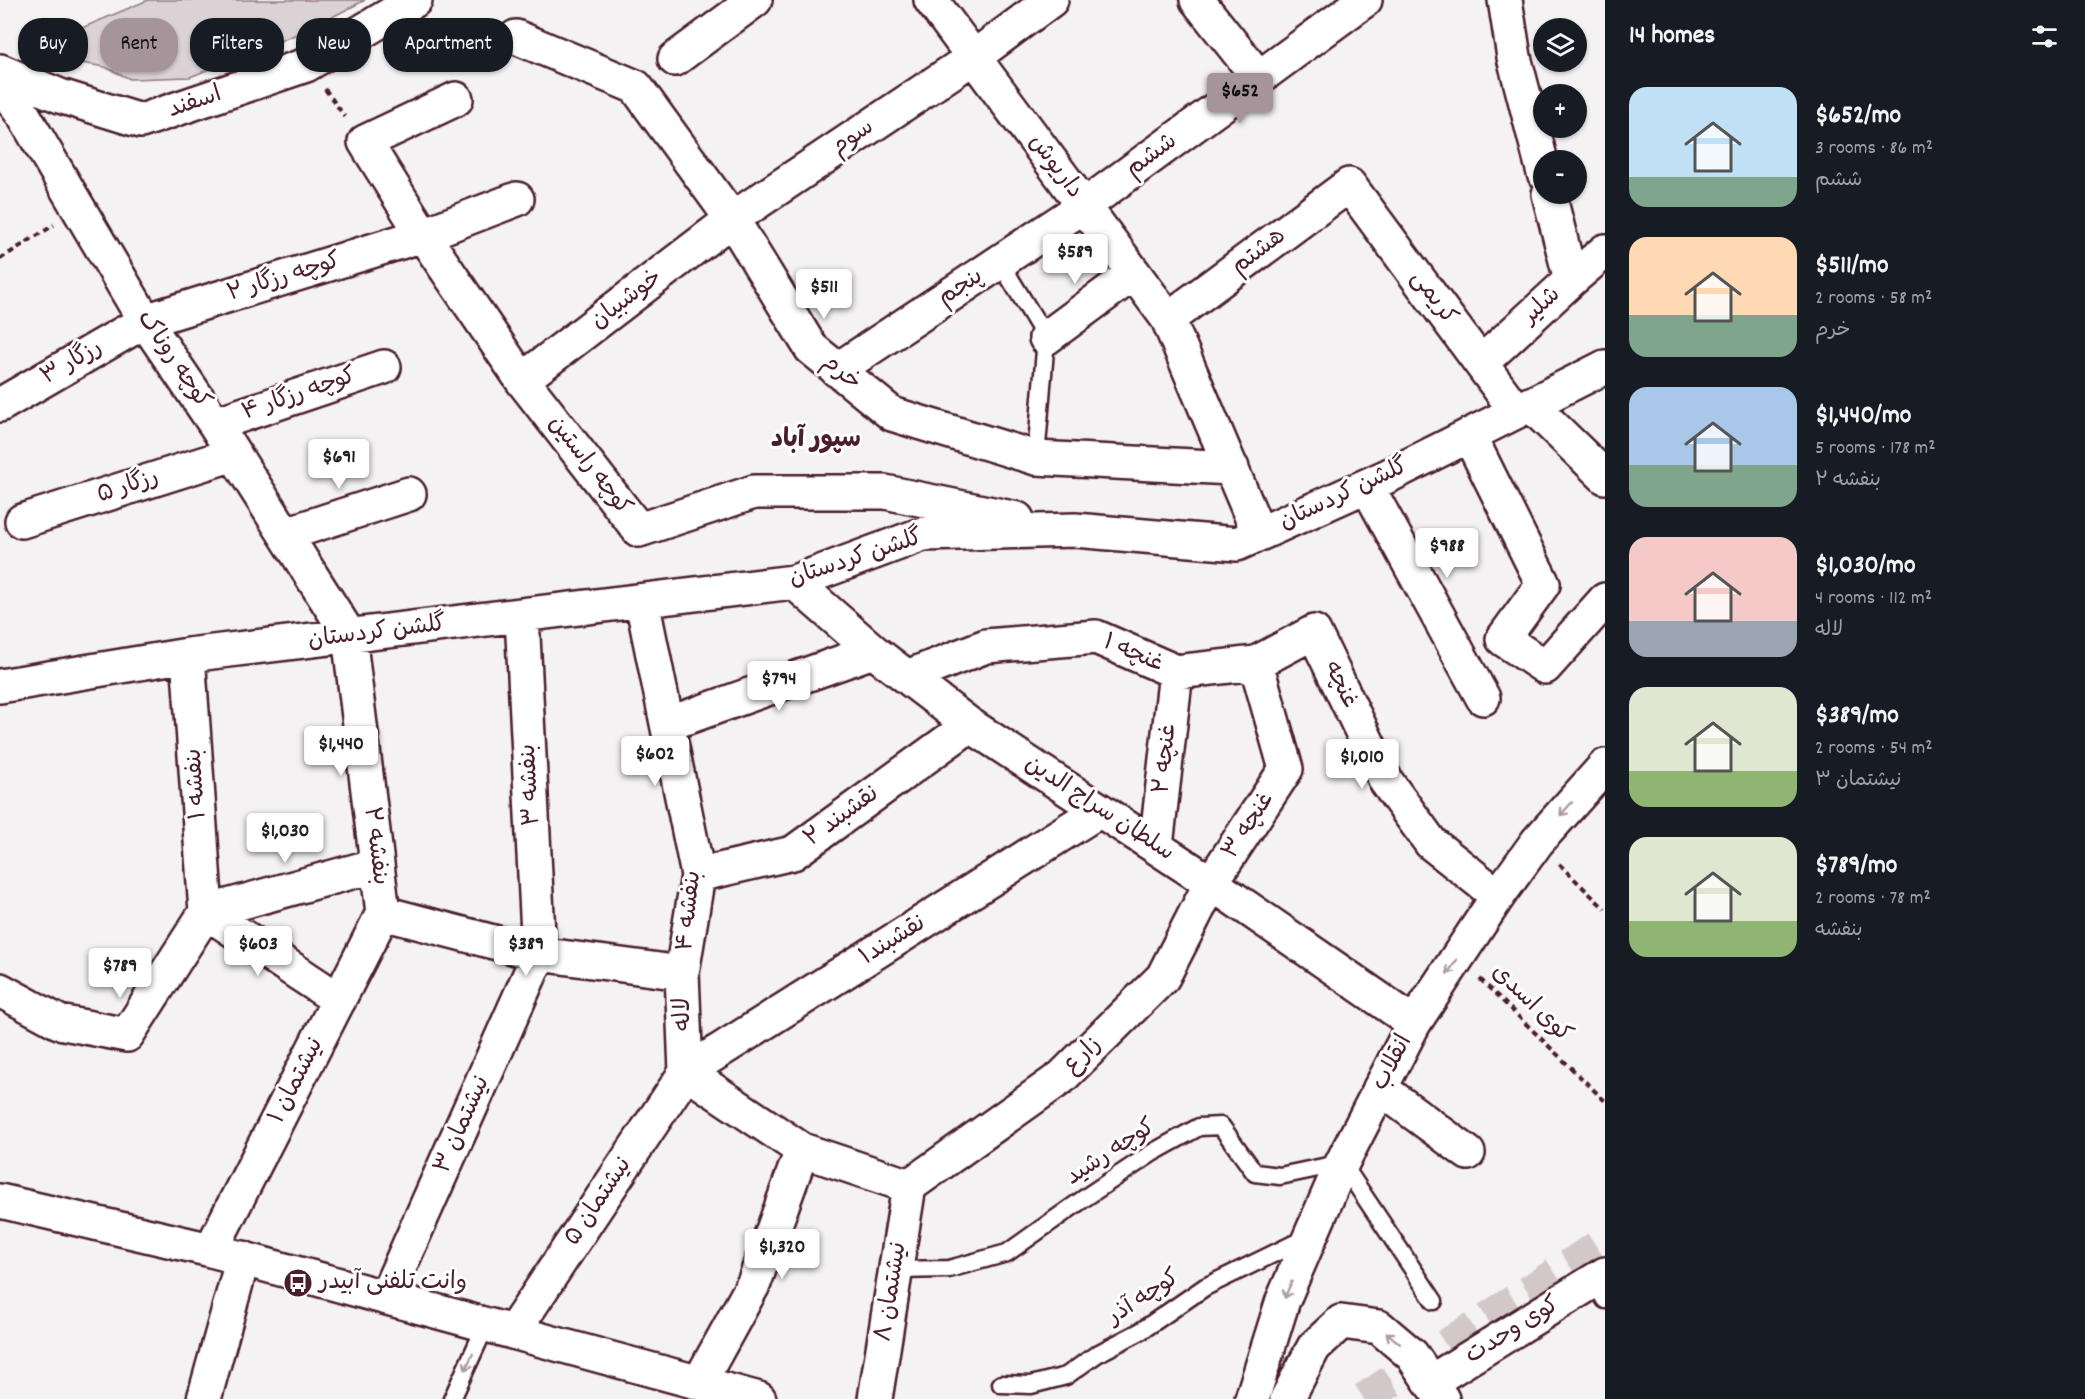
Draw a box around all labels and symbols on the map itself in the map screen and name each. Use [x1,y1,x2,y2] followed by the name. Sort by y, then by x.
[1204,73,1276,124] pin: $652
[164,78,226,128] street label: اسفند
[825,111,881,165] street label: سوم
[1119,126,1185,186] street label: ششم
[1019,128,1091,206] street label: داریوش
[1225,220,1293,284] street label: هشتم
[1039,234,1111,285] pin: $589
[223,245,345,311] street label: کوچه رزگار ۲
[931,261,991,315] street label: پنجم
[584,262,670,338] street label: خوشبیان
[1401,264,1465,332] street label: کریمی
[788,269,860,320] pin: $511
[1513,279,1569,334] street label: شلیر
[128,304,218,416] street label: کوچه روناک
[35,332,109,394] street label: رزگار ۳
[814,346,868,400] street label: خرم
[237,360,361,430] street label: کوچه رزگار ۴
[539,409,639,523] street label: کوچه راستین
[771,422,861,459] district label: سپور آباد
[303,439,375,490] pin: $691
[1274,450,1414,540] street label: گلشن کردستان
[93,461,163,513] street label: رزگار ۵
[785,521,927,597] street label: گلشن کردستان
[1411,528,1483,579] pin: $988
[306,608,448,658] street label: گلشن کردستان
[1097,626,1169,682] street label: غنچه ۱
[1314,656,1366,714] street label: غنچه
[743,661,815,712] pin: $794
[1145,722,1187,796] street label: غنچه ۲
[292,726,390,777] pin: $1,440
[619,736,691,787] pin: $602
[1313,739,1411,790] pin: $1,010
[512,743,550,827] street label: بنفشه ۳
[178,747,216,821] street label: بنفشه ۱
[1017,748,1181,870] street label: سلطان سراج الدین
[797,778,887,856] street label: نقشبند ۲
[1215,786,1283,866] street label: غنچه ۳
[1559,802,1573,817] one-way arrow
[353,805,397,887] street label: بنفشه ۲
[236,813,334,864] pin: $1,030
[669,869,711,953] street label: بنفشه ۴
[853,907,933,975] street label: نقشبند۱
[222,926,294,977] pin: $603
[490,926,562,977] pin: $389
[84,948,156,999] pin: $789
[1483,957,1579,1051] street label: کوی اسدی
[1446,958,1458,975] one-way arrow
[666,997,702,1031] street label: لاله
[1056,1029,1110,1083] street label: زارع
[1364,1029,1422,1097] street label: انقلاب
[261,1032,333,1130] street label: نیشتمان ۱
[426,1071,500,1179] street label: نیشتمان ۳
[1059,1111,1163,1195] street label: کوچه رشید
[557,1151,641,1253] street label: نیشتمان ۵
[733,1229,831,1280] pin: $1,320
[867,1240,917,1344] street label: نیشتمان ۸
[1099,1262,1187,1335] street label: کوچه آذر
[317,1266,467,1300] place label: وانت تلفنی آبیدر
[282,1267,314,1299] bus stop icon: وانت تلفنی آبیدر
[1282,1280,1293,1299] one-way arrow
[1459,1289,1567,1373] street label: کوی وحدت
[1385,1332,1401,1345] one-way arrow
[463,1352,475,1370] one-way arrow

